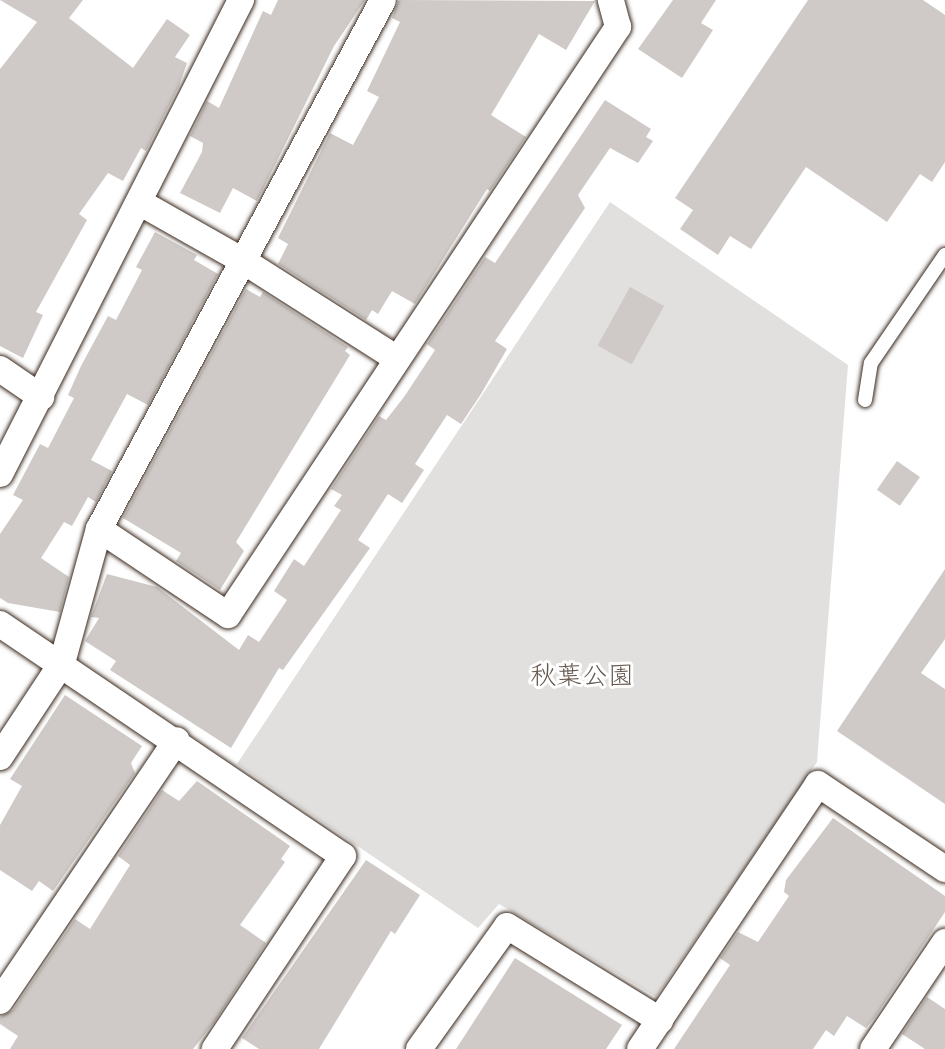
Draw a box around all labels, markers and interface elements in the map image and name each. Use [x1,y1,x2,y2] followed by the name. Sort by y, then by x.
[530,662,634,694] park label: 秋葉公園

